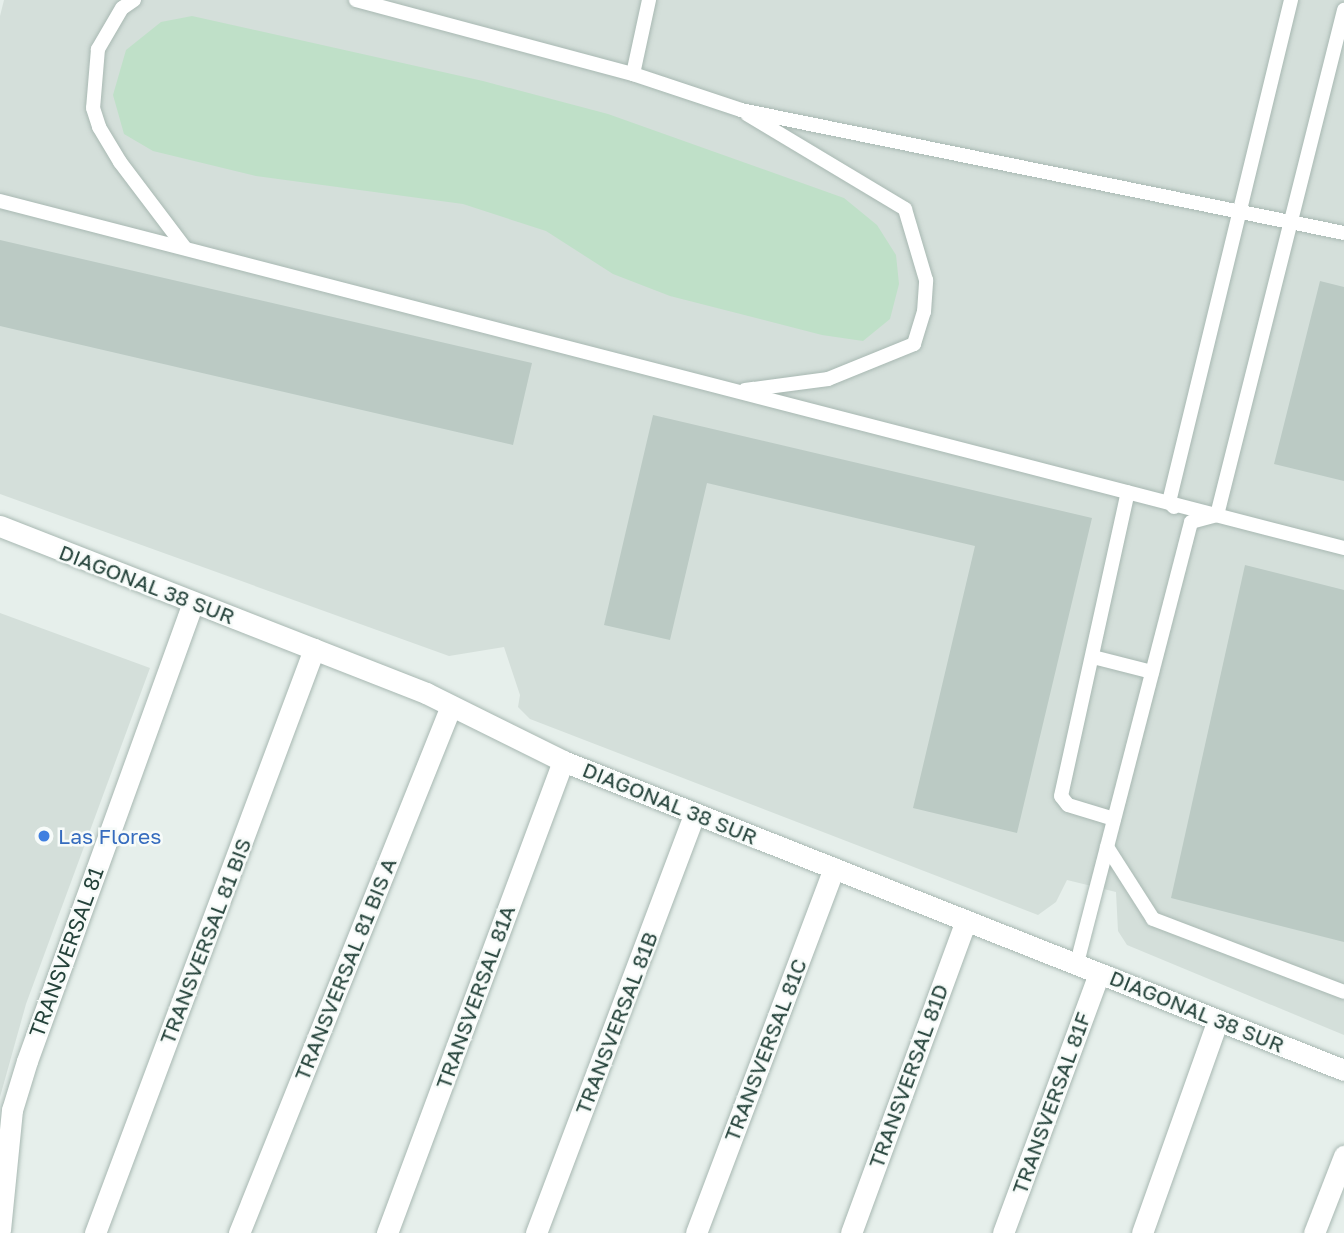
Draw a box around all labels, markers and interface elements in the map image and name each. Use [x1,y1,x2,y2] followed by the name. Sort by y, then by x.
[56,539,238,629] street label: DIAGONAL 38 SUR
[579,756,761,850] street label: DIAGONAL 38 SUR
[58,823,161,849] place label: Las Flores
[36,828,52,844] marker: Las Flores
[154,834,256,1048] street label: TRANSVERSAL 81 BIS
[289,854,401,1084] street label: TRANSVERSAL 81 BIS A
[24,864,108,1040] street label: TRANSVERSAL 81
[430,902,520,1092] street label: TRANSVERSAL 81A
[570,928,662,1118] street label: TRANSVERSAL 81B
[719,955,811,1145] street label: TRANSVERSAL 81C
[1106,964,1288,1058] street label: DIAGONAL 38 SUR
[863,981,953,1171] street label: TRANSVERSAL 81D
[1006,1009,1096,1197] street label: TRANSVERSAL 81F

